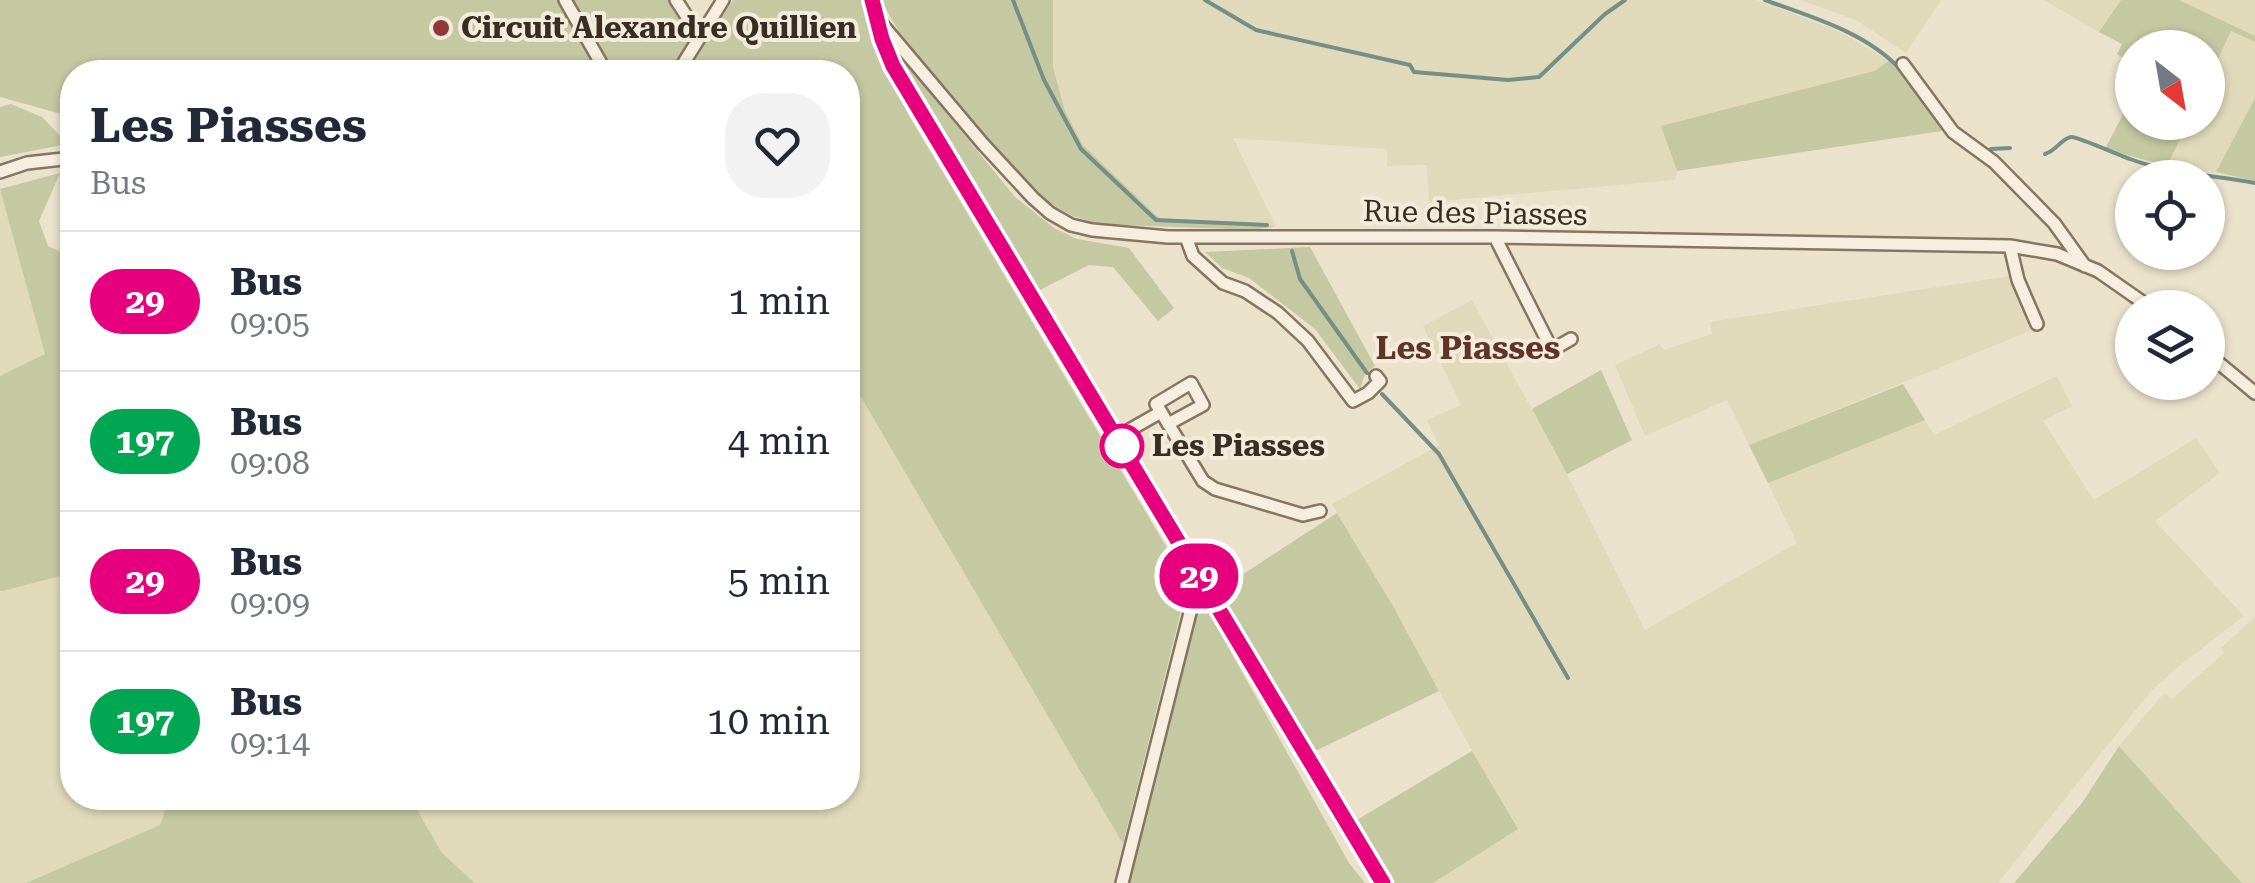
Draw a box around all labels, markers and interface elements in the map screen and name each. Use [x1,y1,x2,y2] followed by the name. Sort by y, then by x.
[461,10,857,45] place label: Circuit Alexandre Quillien
[430,17,452,39] marker: Circuit Alexandre Quillien
[2115,30,2225,140] north arrow
[2115,30,2225,400] map controls
[725,93,830,198] button: heart
[90,98,367,154] text: Les Piasses
[2115,160,2225,270] button: locate
[90,164,146,202] text: Bus
[1362,193,1588,232] street label: Rue des Piasses
[230,260,302,304] text: Bus
[728,279,830,323] text: 1 min
[125,281,165,322] text: 29
[2115,290,2225,400] button: layers
[230,304,310,342] text: 09:05
[1376,329,1560,367] district label: Les Piasses
[230,400,302,444] text: Bus
[728,419,830,463] text: 4 min
[116,421,174,462] text: 197
[1101,425,1143,467] marker: Les Piasses
[1152,428,1325,463] place label: Les Piasses
[230,444,310,482] text: 09:08
[230,540,302,584] text: Bus
[1154,544,1244,608] line badge: 29
[1179,556,1219,597] text: 29
[728,559,830,603] text: 5 min
[125,561,165,602] text: 29
[230,584,310,622] text: 09:09
[230,680,302,724] text: Bus
[707,699,830,743] text: 10 min
[116,701,174,742] text: 197
[230,724,310,762] text: 09:14

